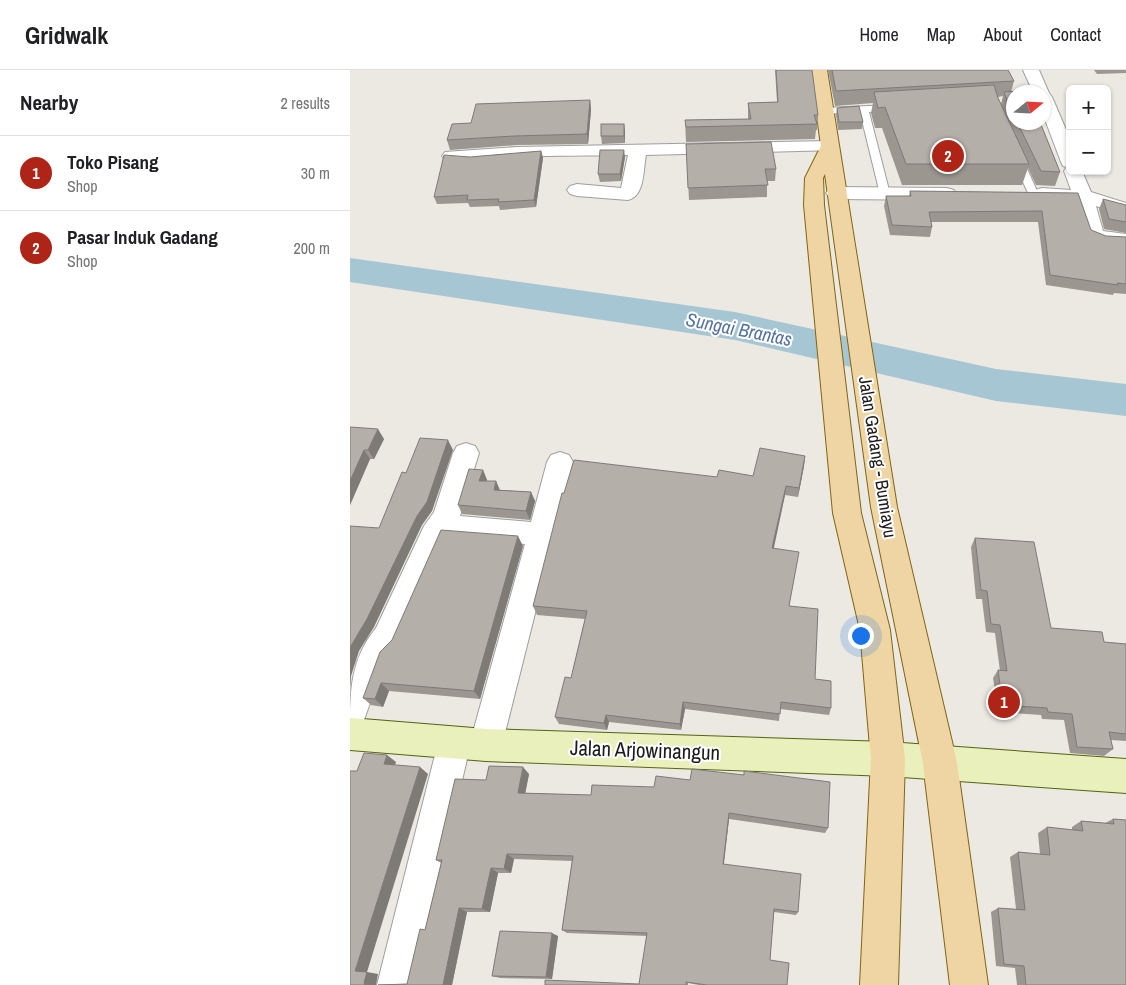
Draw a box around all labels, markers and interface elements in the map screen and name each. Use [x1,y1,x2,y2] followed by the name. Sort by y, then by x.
[25,19,108,51] text: Gridwalk
[859,22,899,47] text: Home
[927,22,956,47] text: Map
[984,22,1022,47] text: About
[1050,22,1101,47] text: Contact
[1006,85,1051,130] north arrow
[1066,85,1111,175] map controls
[1066,85,1111,130] button: +
[20,88,78,117] text: Nearby
[280,92,330,114] text: 2 results
[1066,130,1111,175] button: −
[932,137,964,175] pin: 2
[67,149,159,175] text: Toko Pisang
[32,162,40,184] text: 1
[301,162,330,184] text: 30 m
[67,175,98,197] text: Shop
[67,224,218,250] text: Pasar Induk Gadang
[32,237,40,259] text: 2
[294,237,330,259] text: 200 m
[67,250,98,272] text: Shop
[684,306,794,352] water label: Sungai Brantas
[853,374,903,540] street label: Jalan Gadang - Bumiayu
[848,623,874,649] your location
[988,683,1020,721] pin: 1
[569,733,721,767] street label: Jalan Arjowinangun

